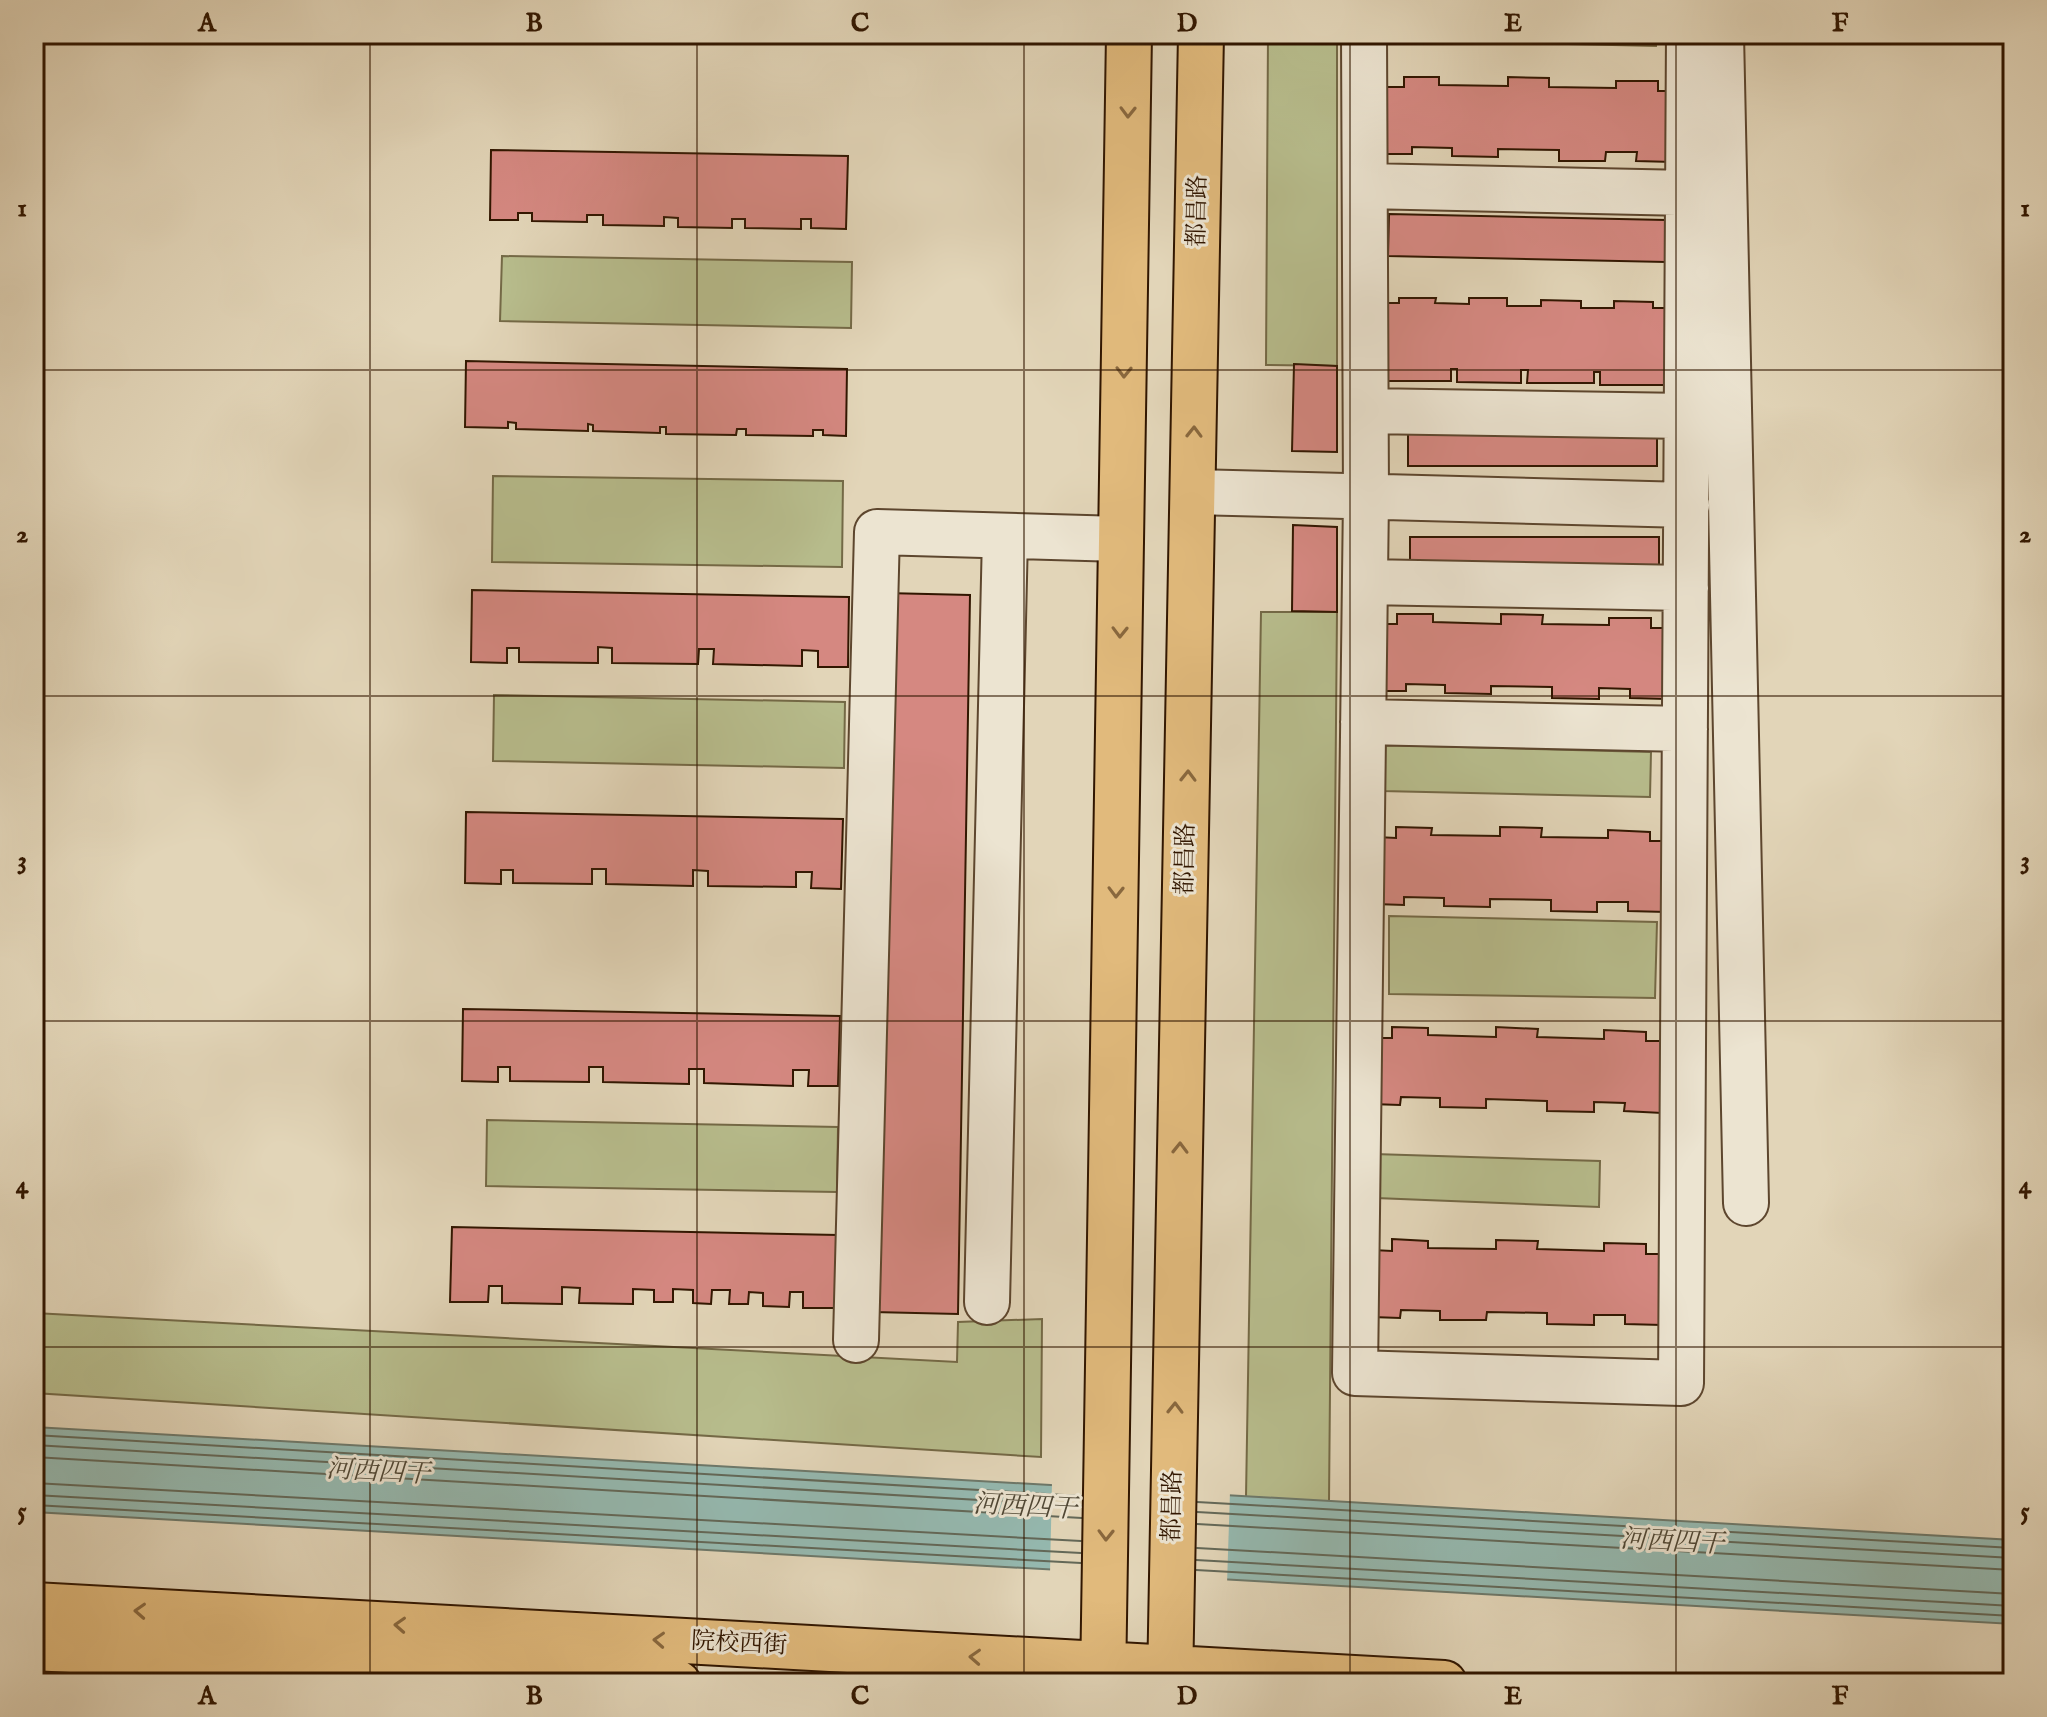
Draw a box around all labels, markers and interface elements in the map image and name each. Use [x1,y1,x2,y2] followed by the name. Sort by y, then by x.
[197,7,217,40] text: A
[525,7,543,40] text: B
[851,7,870,40] text: C
[1177,7,1198,40] text: D
[1504,7,1522,40] text: E
[1832,7,1849,40] text: F
[1119,106,1137,119] one-way arrow
[1182,175,1214,247] street label: 都昌路
[17,192,27,225] text: 1
[2020,192,2030,225] text: 1
[1115,366,1133,379] one-way arrow
[1185,425,1203,438] one-way arrow
[16,518,28,551] text: 2
[2019,518,2031,551] text: 2
[1111,626,1129,639] one-way arrow
[1179,769,1196,782] one-way arrow
[1170,823,1202,895] street label: 都昌路
[17,844,27,877] text: 3
[2020,844,2030,877] text: 3
[1107,886,1125,899] one-way arrow
[1172,1141,1189,1154] one-way arrow
[16,1169,30,1202] text: 4
[2019,1169,2033,1202] text: 4
[1167,1401,1184,1414] one-way arrow
[325,1453,434,1491] water label: 河西四干
[1157,1470,1189,1542] street label: 都昌路
[972,1488,1081,1526] water label: 河西四干
[17,1495,27,1528] text: 5
[2020,1495,2030,1528] text: 5
[1619,1523,1728,1561] water label: 河西四干
[1097,1529,1115,1542] one-way arrow
[133,1603,146,1620] one-way arrow
[393,1617,406,1634] one-way arrow
[690,1626,788,1662] street label: 院校西街
[652,1631,665,1648] one-way arrow
[968,1649,981,1666] one-way arrow
[197,1680,217,1713] text: A
[525,1680,543,1713] text: B
[851,1680,870,1713] text: C
[1177,1680,1198,1713] text: D
[1504,1680,1522,1713] text: E
[1832,1680,1849,1713] text: F

